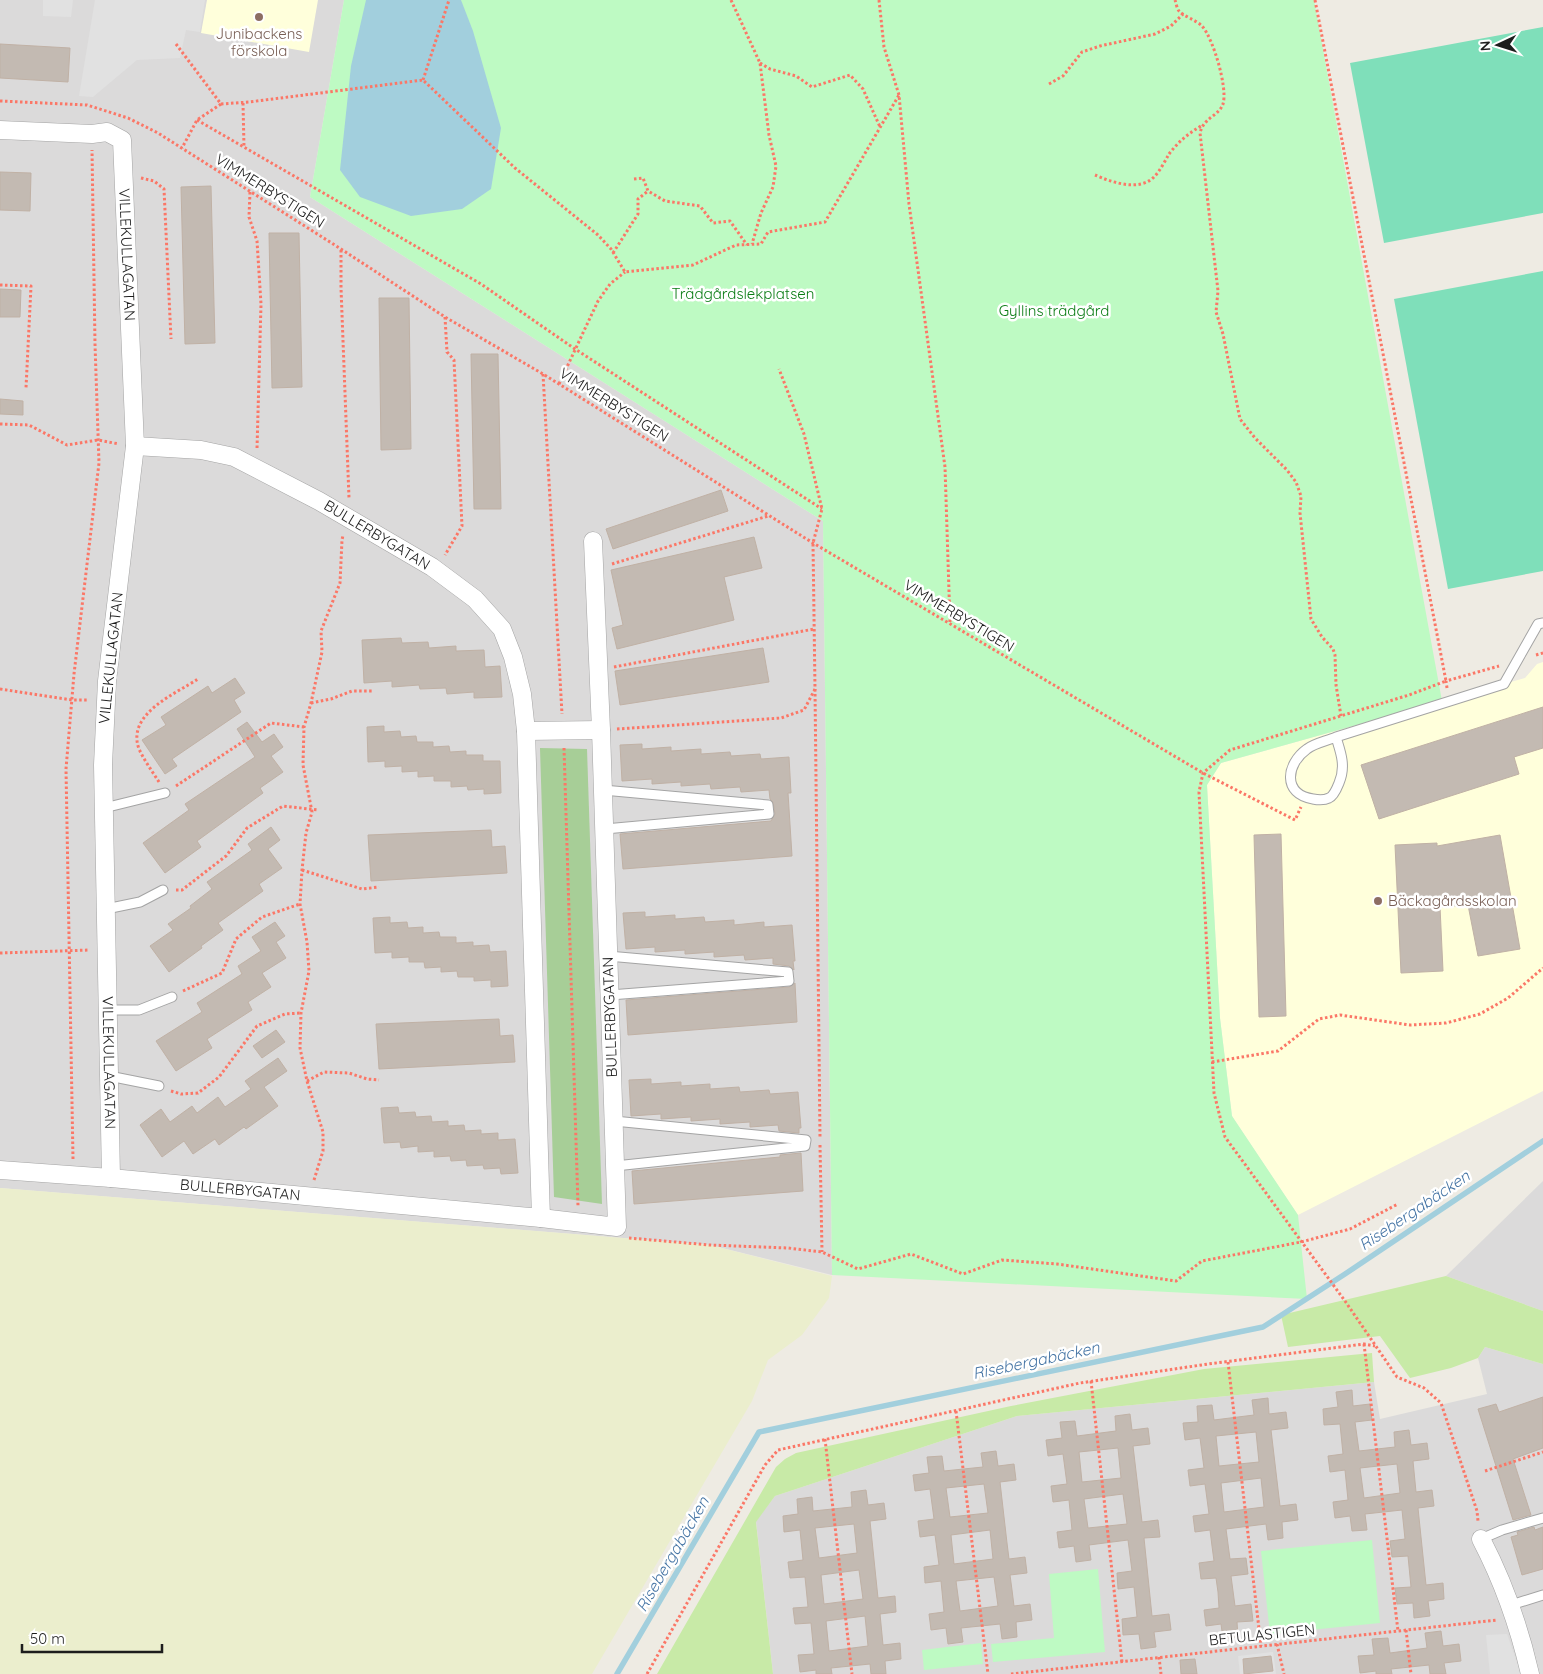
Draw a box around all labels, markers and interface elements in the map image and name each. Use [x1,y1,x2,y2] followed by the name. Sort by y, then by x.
[253,11,265,23] marker: Junibackens förskola
[1473,20,1523,70] north arrow
[216,24,302,60] place label: Junibackens förskola
[1476,40,1494,52] text: N
[212,149,329,232] street label: VIMMERBYSTIGEN
[115,188,140,321] street label: VILLEKULLAGATAN
[672,284,814,303] park label: Trädgårdslekplatsen
[999,301,1109,320] park label: Gyllins trädgård
[556,363,673,446] street label: VIMMERBYSTIGEN
[321,495,434,574] street label: BULLERBYGATAN
[901,575,1018,656] street label: VIMMERBYSTIGEN
[94,591,127,725] street label: VILLEKULLAGATAN
[1388,891,1517,910] place label: Bäckagårdsskolan
[1372,895,1384,907] marker: Bäckagårdsskolan
[598,956,621,1078] street label: BULLERBYGATAN
[98,996,120,1129] street label: VILLEKULLAGATAN
[1355,1165,1474,1254] water label: Risebergabäcken
[179,1174,301,1205] street label: BULLERBYGATAN
[971,1337,1102,1383] water label: Risebergabäcken
[631,1492,713,1615] water label: Risebergabäcken
[1208,1619,1316,1650] street label: BETULASTIGEN
[22,1622,162,1654] scale bar
[30,1629,65,1648] text: 50 m

